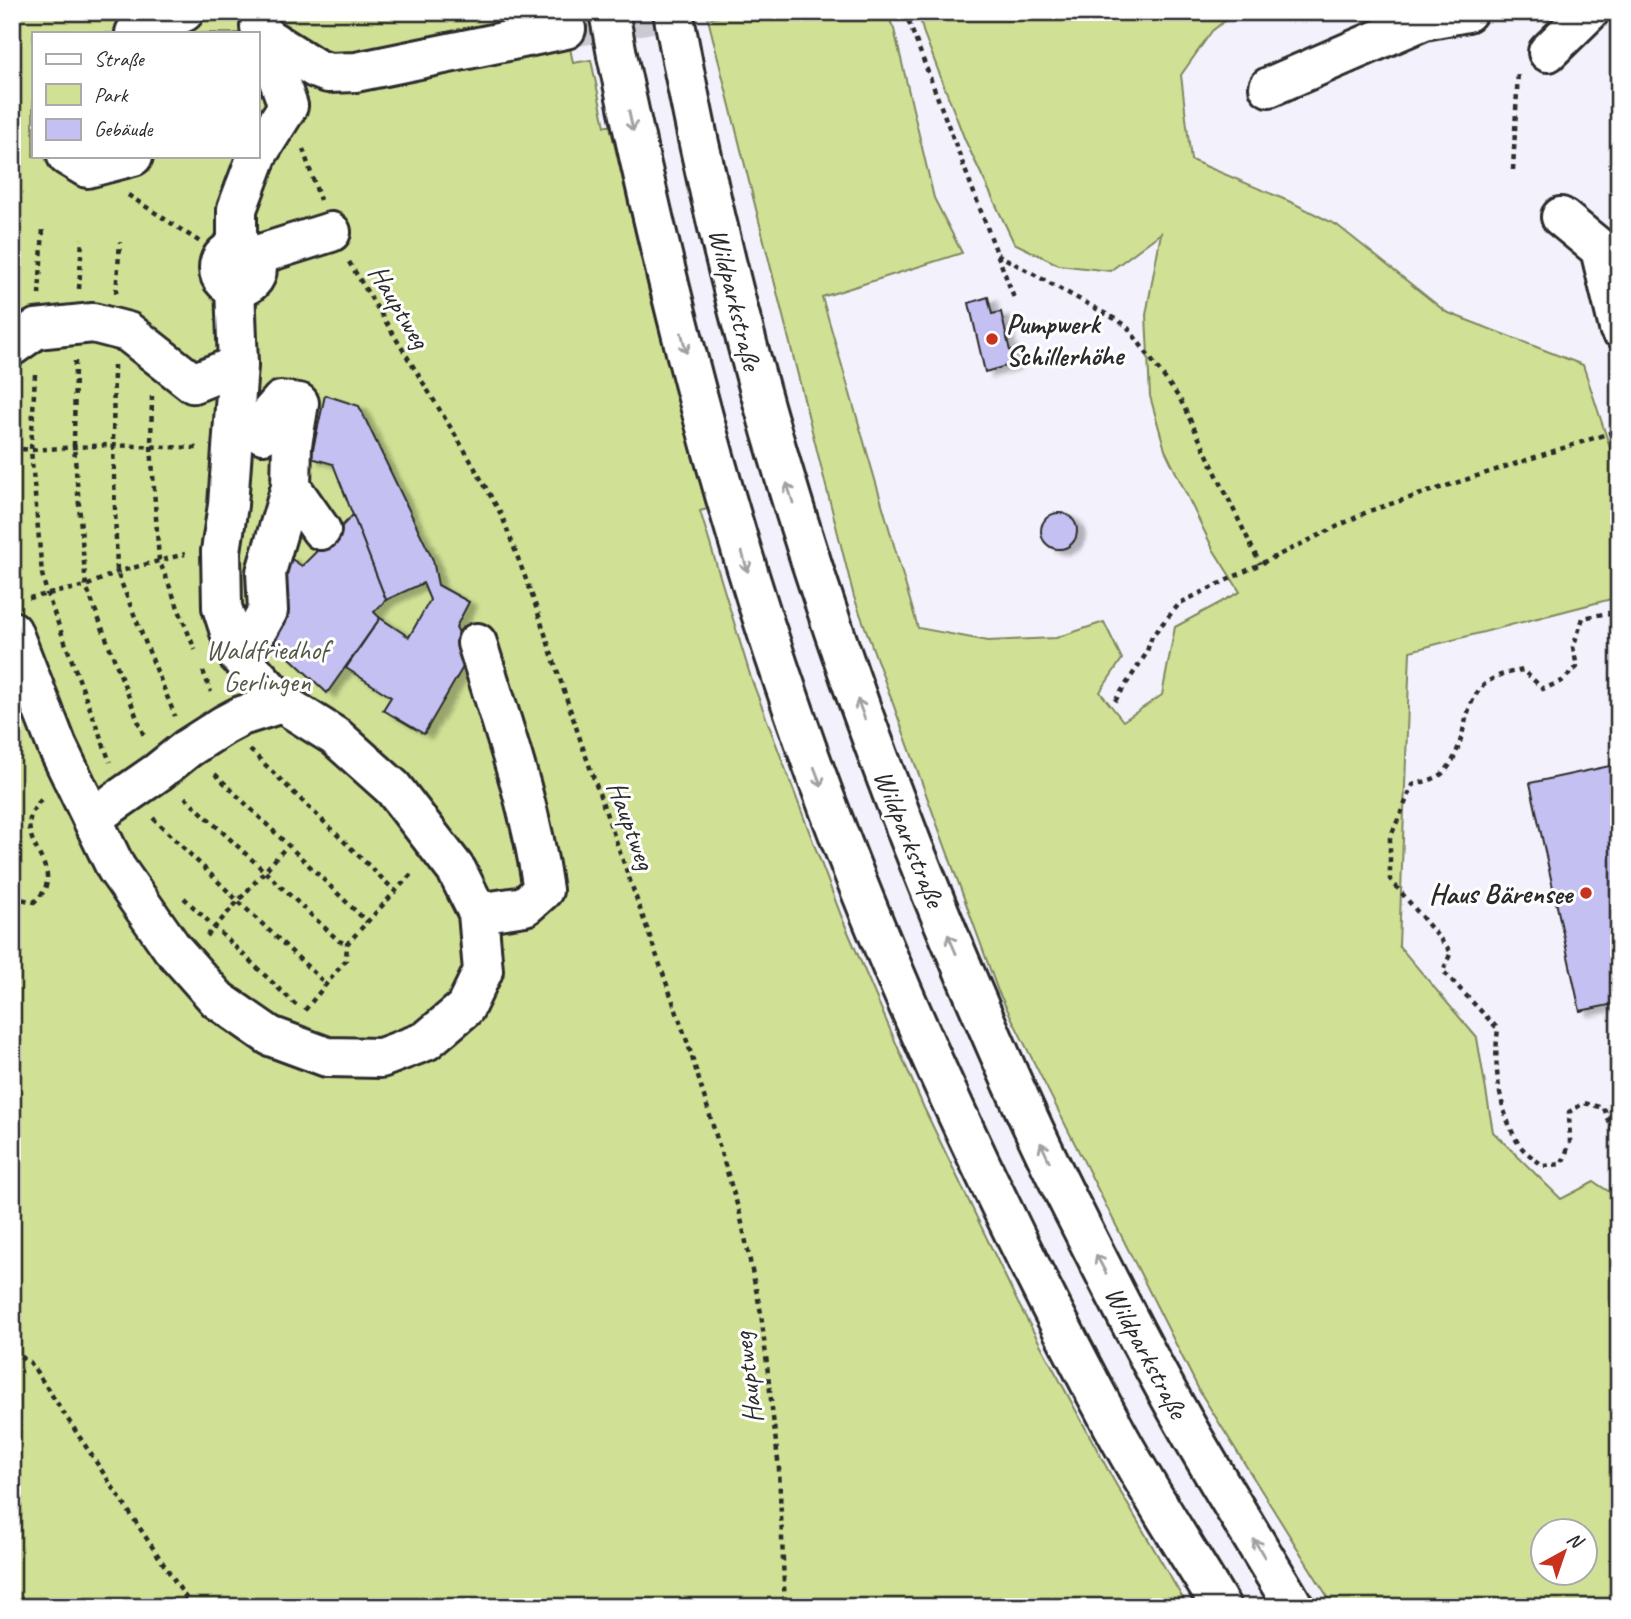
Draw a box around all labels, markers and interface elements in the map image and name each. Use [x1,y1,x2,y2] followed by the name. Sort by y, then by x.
[32,32,259,158] legend
[94,46,146,72] text: Straße
[94,82,129,108] text: Park
[625,109,639,132] one-way arrow
[94,116,153,142] text: Gebäude
[701,225,770,375] street label: Wildparkstraße
[361,258,439,355] street label: Hauptweg
[1006,306,1125,373] place label: Pumpwerk Schillerhöhe
[677,331,691,354] one-way arrow
[984,331,1000,347] marker: Pumpwerk Schillerhöhe
[783,482,796,504] one-way arrow
[740,550,753,572] one-way arrow
[206,632,334,699] park label: Waldfriedhof Gerlingen
[854,699,866,721] one-way arrow
[866,765,954,914] street label: Wildparkstraße
[812,766,825,788] one-way arrow
[599,776,664,875] street label: Hauptweg
[1429,876,1575,911] place label: Haus Bärensee
[1578,885,1594,901] marker: Haus Bärensee
[945,934,958,955] one-way arrow
[1038,1142,1051,1163] one-way arrow
[1093,1254,1107,1275] one-way arrow
[1097,1280,1197,1426] street label: Wildparkstraße
[724,1329,770,1426] street label: Hauptweg
[1530,1518,1600,1588] north arrow
[1562,1527,1589,1555] text: N
[1252,1539,1266,1559] one-way arrow

